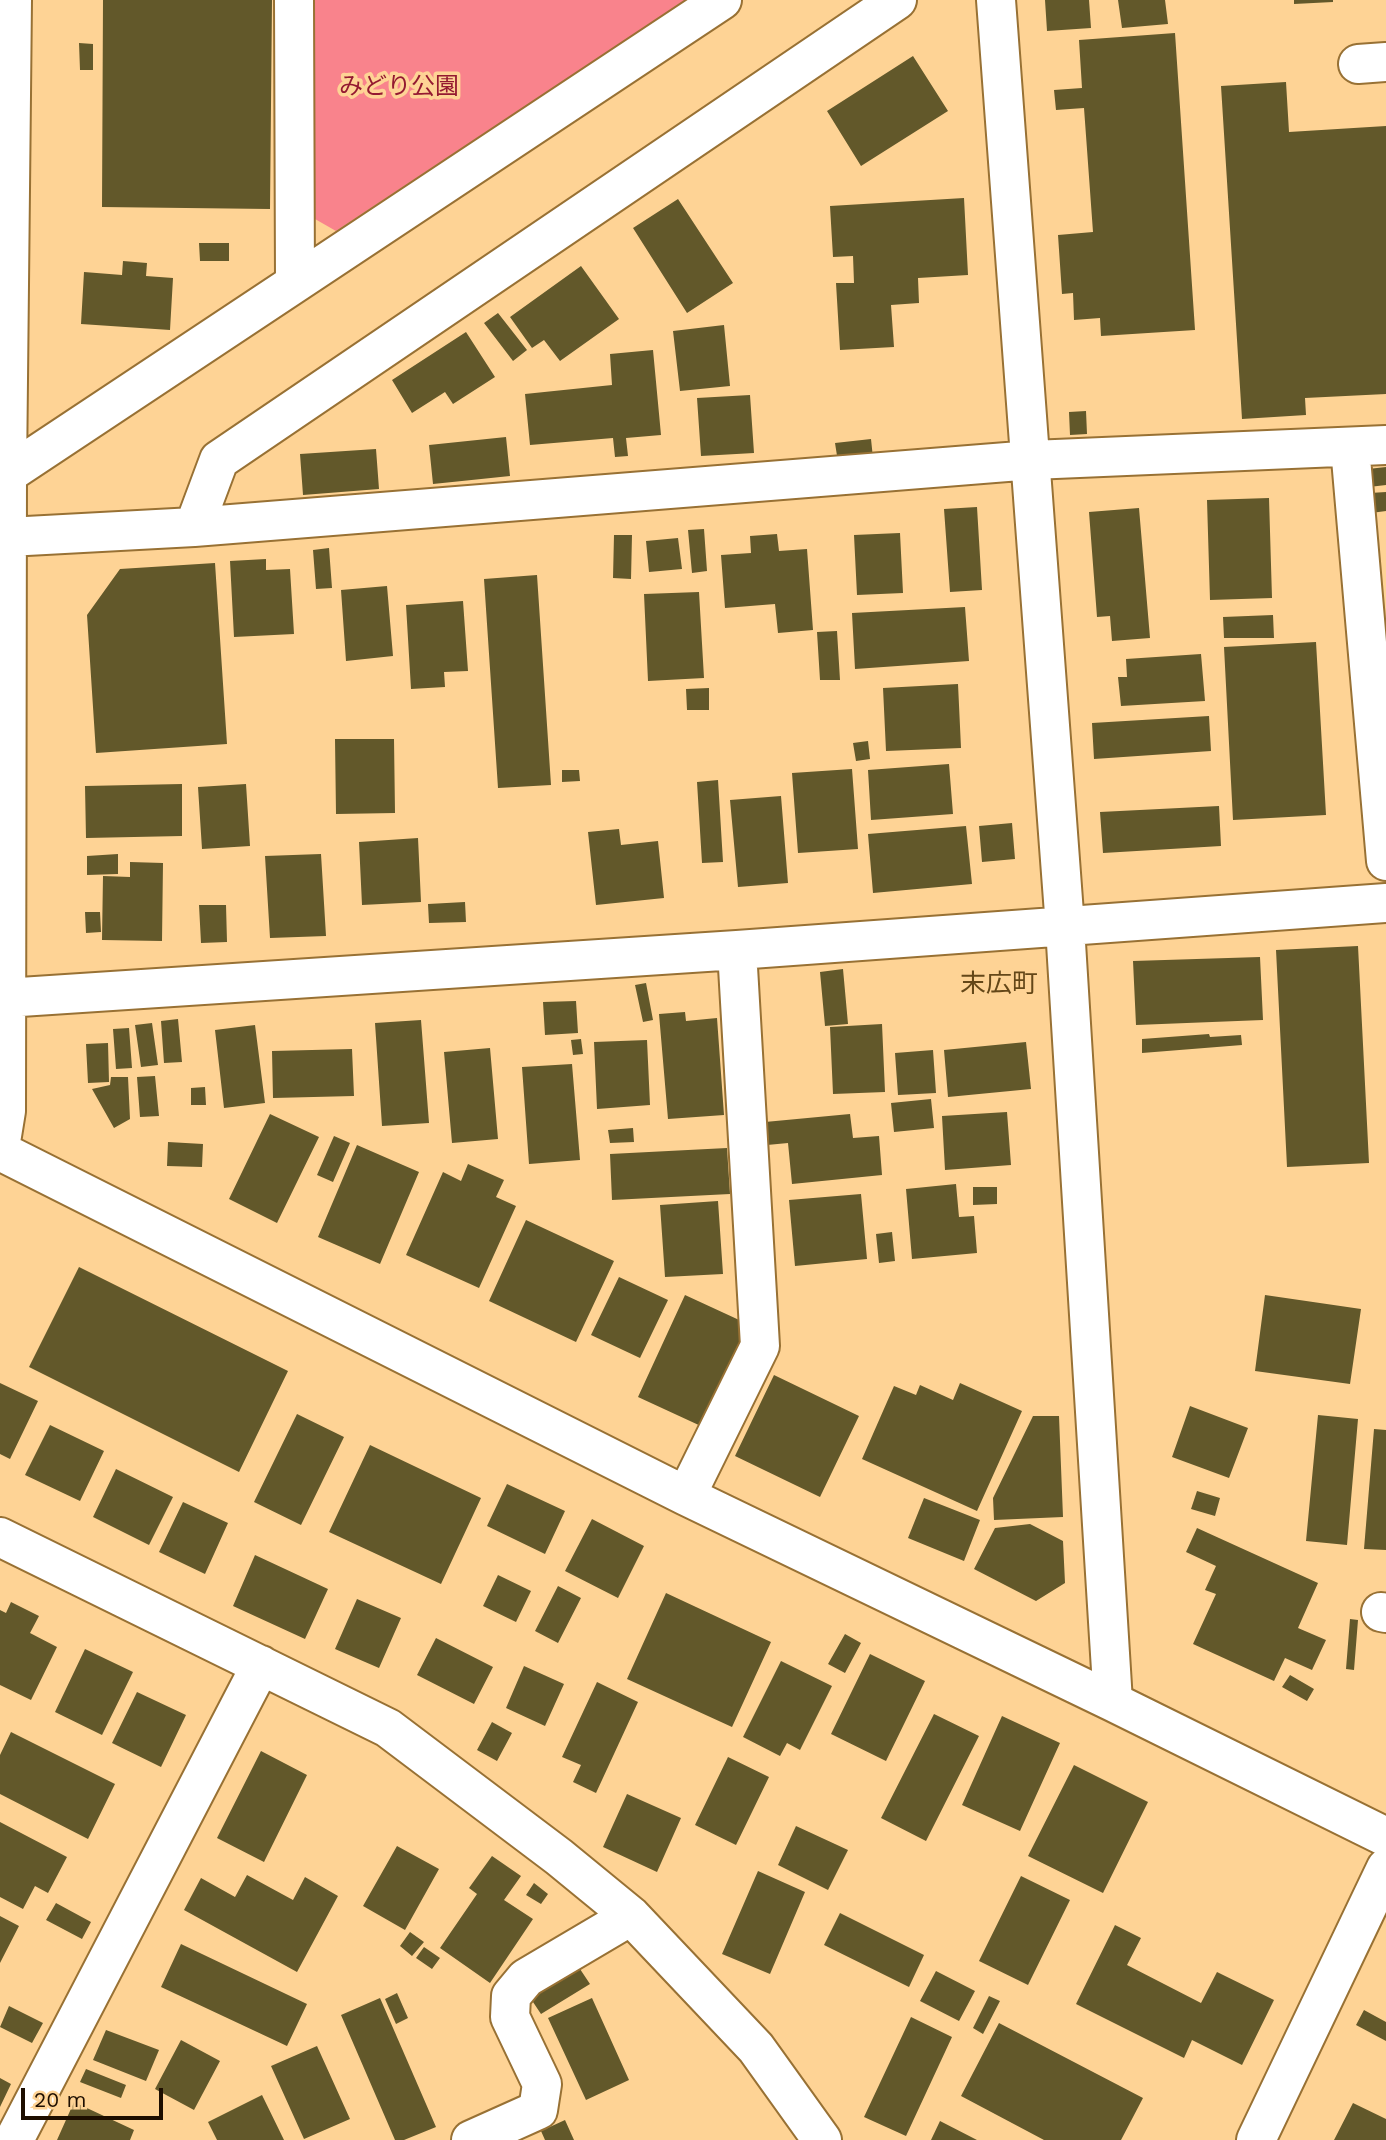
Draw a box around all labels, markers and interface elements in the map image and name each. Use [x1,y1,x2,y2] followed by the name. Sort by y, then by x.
[339,73,459,101] park label: みどり公園
[960,968,1038,1000] district label: 末広町
[24,2074,166,2118] scale bar
[34,2087,86,2112] text: 20 m

